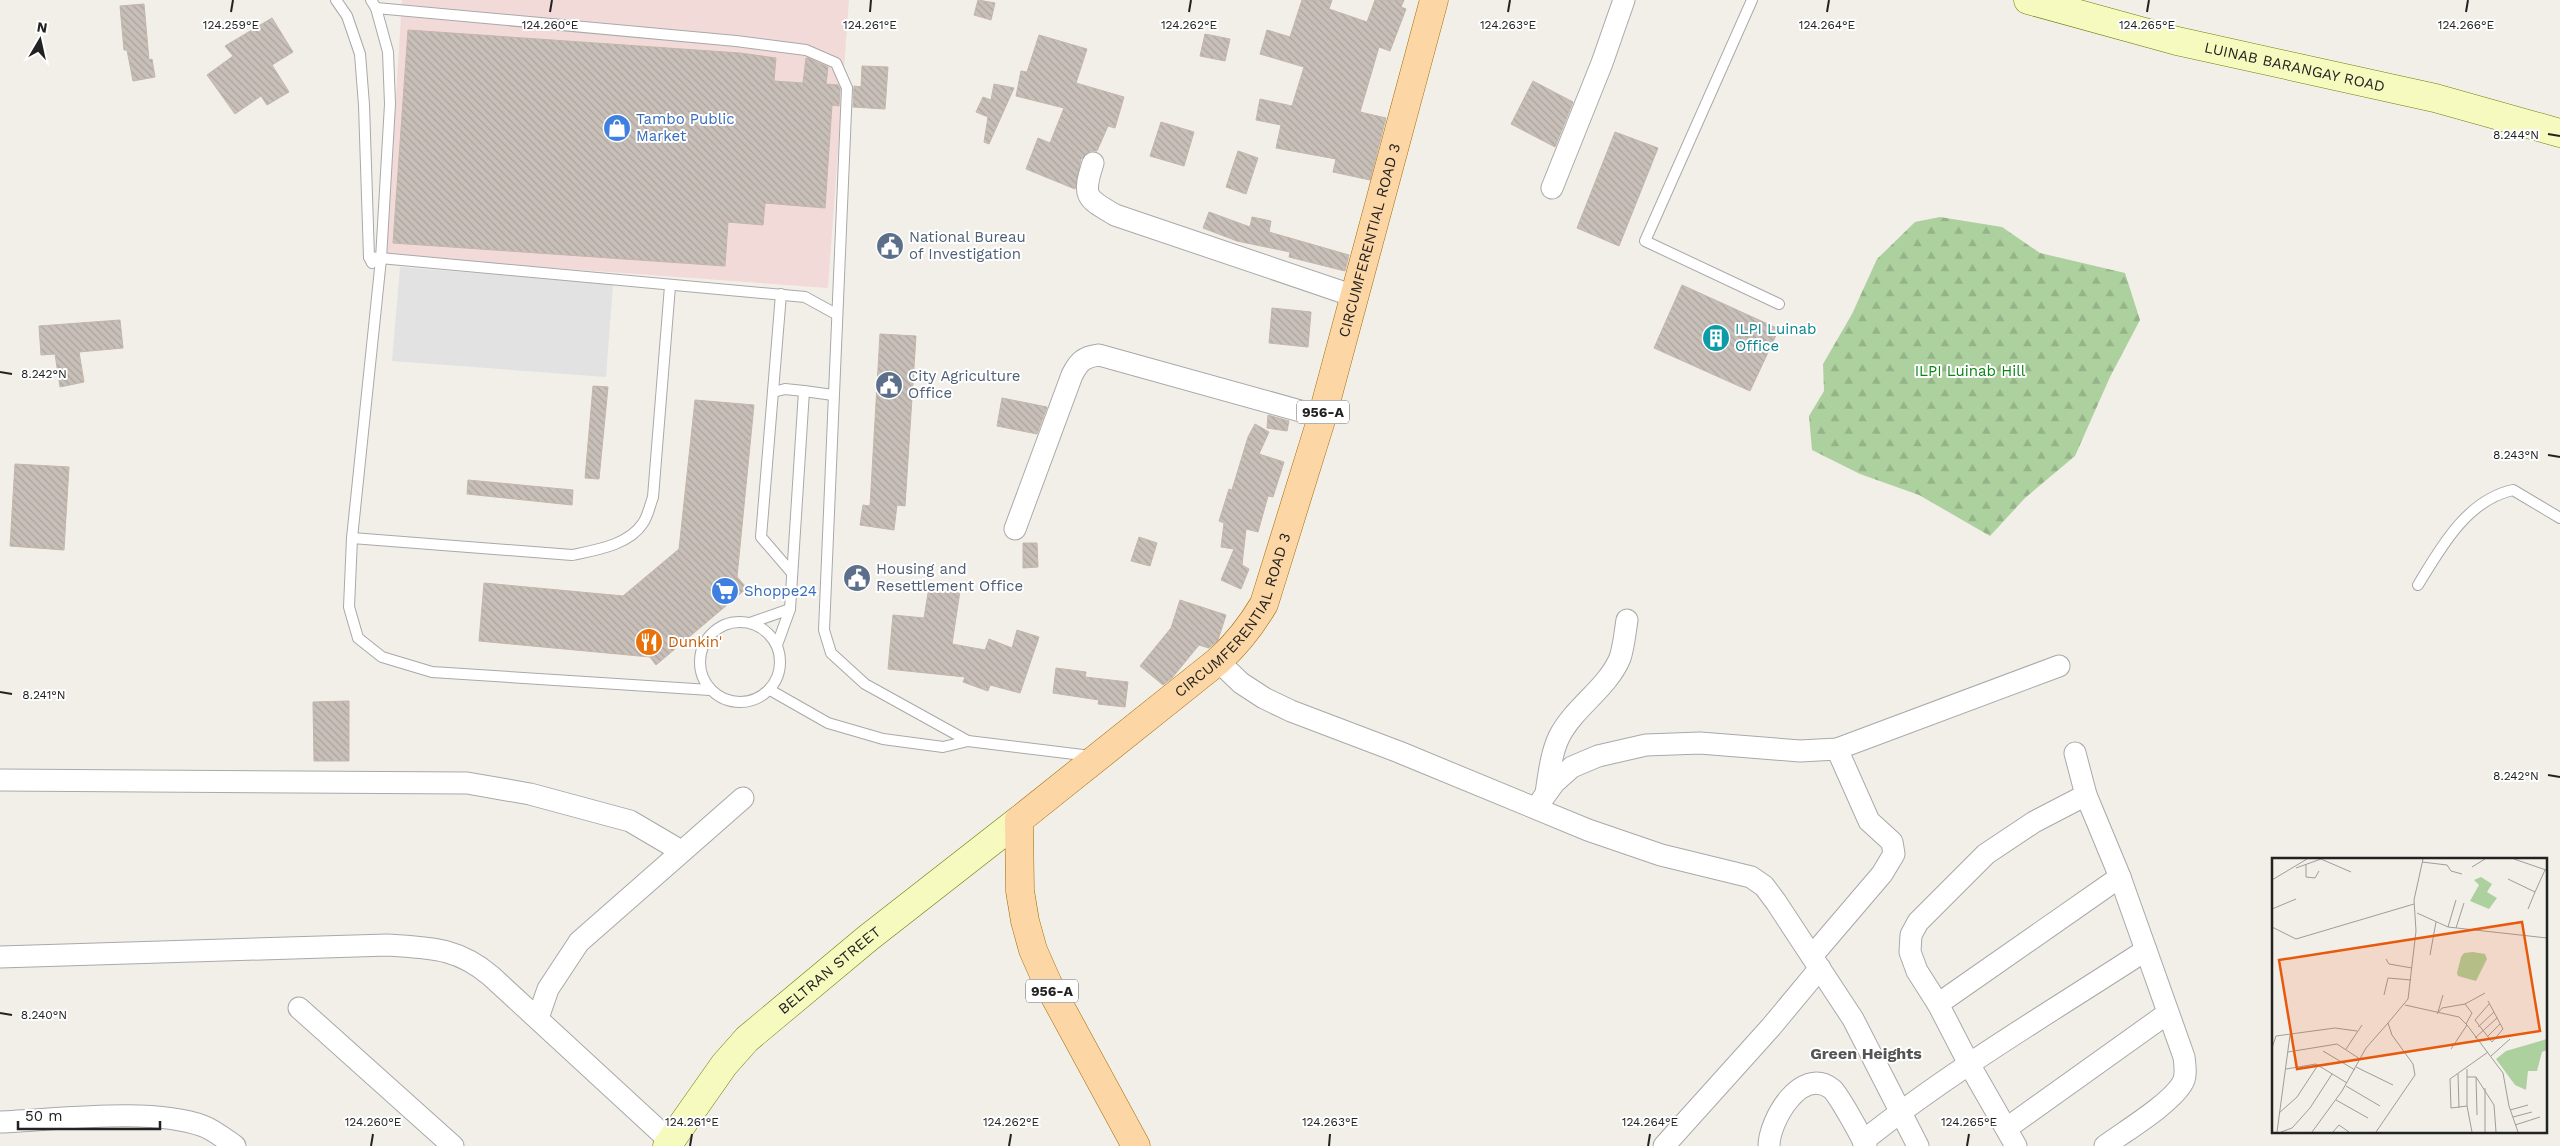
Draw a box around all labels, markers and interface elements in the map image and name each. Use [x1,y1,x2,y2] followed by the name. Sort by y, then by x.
[15,15,65,65] north arrow
[36,18,48,36] text: N
[203,18,259,32] text: 124.259°E
[522,18,579,32] text: 124.260°E
[843,18,897,32] text: 124.261°E
[1161,18,1217,32] text: 124.262°E
[1480,18,1536,32] text: 124.263°E
[1799,18,1856,32] text: 124.264°E
[2119,18,2175,32] text: 124.265°E
[2438,18,2495,32] text: 124.266°E
[2203,38,2387,96] street label: LUINAB BARANGAY ROAD
[636,110,735,145] place label: Tambo Public Market
[602,113,632,143] shop icon: Tambo Public Market
[2493,128,2539,142] text: 8.244°N
[1335,141,1404,339] street label: CIRCUMFERENTIAL ROAD 3
[909,228,1026,263] place label: National Bureau of Investigation
[875,231,905,261] public building icon: National Bureau of Investigation
[1735,320,1816,355] place label: ILPI Luinab Office
[1701,323,1731,353] building icon: ILPI Luinab Office
[1915,362,2026,380] park label: ILPI Luinab Hill
[21,367,67,381] text: 8.242°N
[908,367,1020,402] place label: City Agriculture Office
[874,370,904,400] public building icon: City Agriculture Office
[1297,401,1349,424] road number: 956-A
[2493,448,2539,462] text: 8.243°N
[1171,531,1294,701] street label: CIRCUMFERENTIAL ROAD 3
[876,560,1023,595] place label: Housing and Resettlement Office
[842,563,872,593] public building icon: Housing and Resettlement Office
[710,576,740,606] supermarket icon: Shoppe24
[744,582,817,600] place label: Shoppe24
[634,627,664,657] restaurant icon: Dunkin'
[668,633,722,651] place label: Dunkin'
[22,688,66,702] text: 8.241°N
[2493,769,2539,783] text: 8.242°N
[2272,858,2548,1134] inset map
[774,923,884,1018] street label: BELTRAN STREET
[1026,979,1078,1002] road number: 956-A
[21,1008,67,1022] text: 8.240°N
[1810,1044,1922,1063] district label: Green Heights
[18,1098,160,1130] scale bar
[25,1107,62,1125] text: 50 m
[345,1115,402,1129] text: 124.260°E
[665,1115,719,1129] text: 124.261°E
[983,1115,1039,1129] text: 124.262°E
[1302,1115,1358,1129] text: 124.263°E
[1622,1115,1679,1129] text: 124.264°E
[1941,1115,1997,1129] text: 124.265°E

